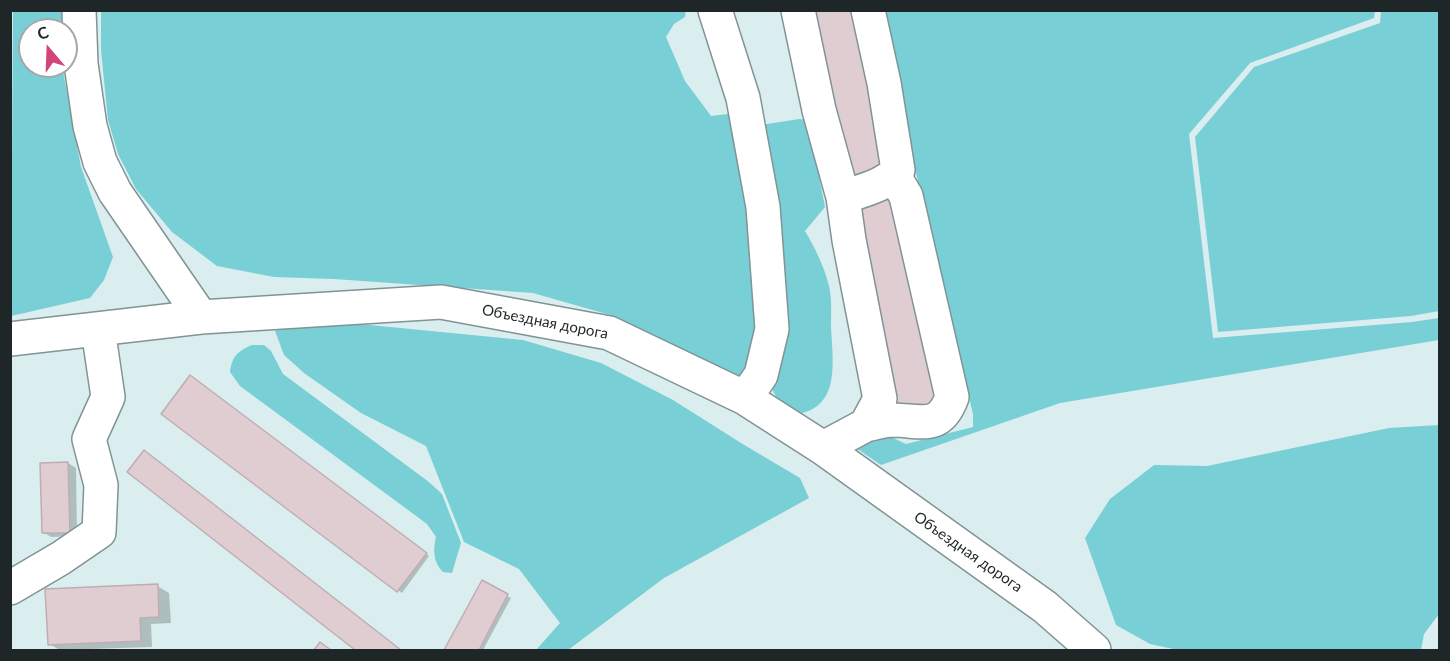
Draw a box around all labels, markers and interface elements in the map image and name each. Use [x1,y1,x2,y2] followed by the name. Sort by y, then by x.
[18,18,78,78] north arrow
[35,22,51,43] text: С
[480,301,610,343] street label: Объездная дорога
[910,508,1026,596] street label: Объездная дорога

